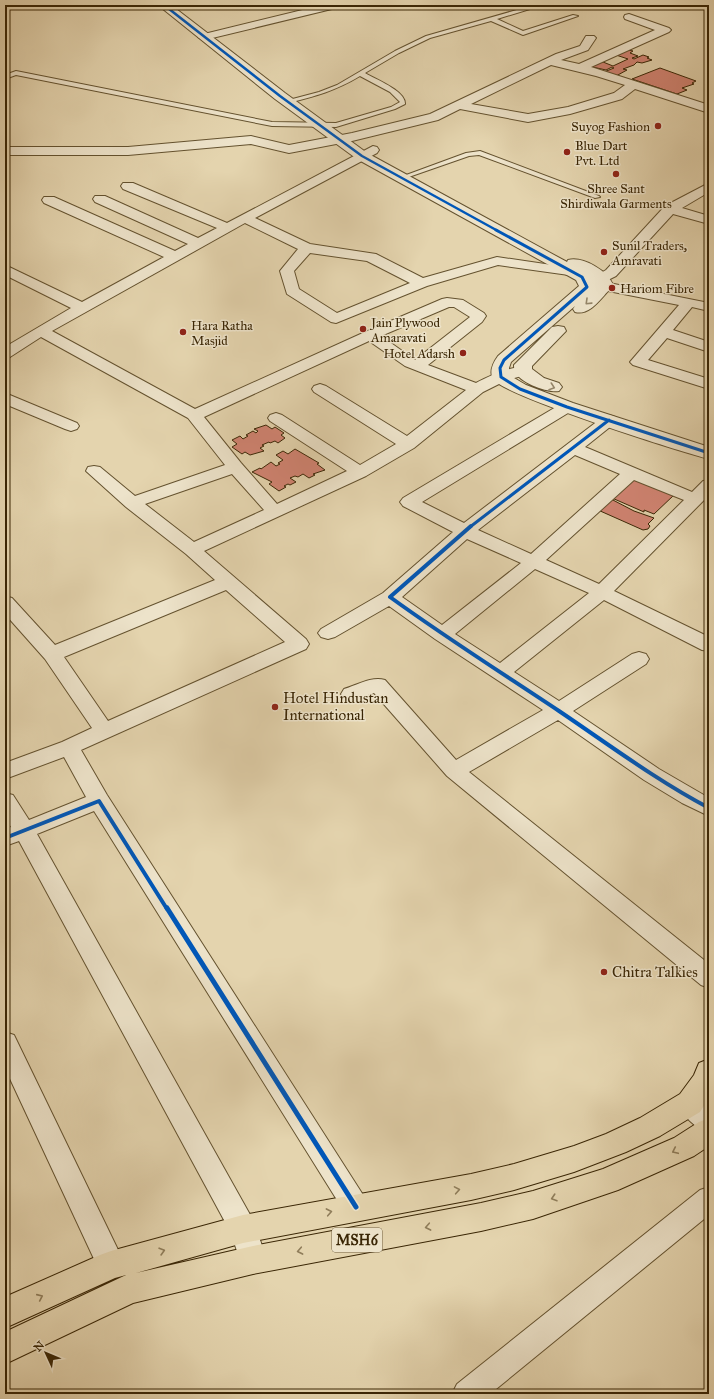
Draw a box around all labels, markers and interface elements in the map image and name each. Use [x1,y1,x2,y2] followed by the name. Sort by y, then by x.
[571,119,650,135] place label: Suyog Fashion
[653,121,663,131] marker: Suyog Fashion
[575,138,628,169] place label: Blue Dart Pvt. Ltd
[562,147,572,157] marker: Blue Dart Pvt. Ltd
[611,169,621,179] marker: Shree Sant Shirdiwala Garments
[560,181,672,212] place label: Shree Sant Shirdiwala Garments
[611,238,687,269] place label: Sunil Traders, Amravati
[599,247,609,257] marker: Sunil Traders, Amravati
[620,281,695,297] place label: Hariom Fibre
[607,283,617,293] marker: Hariom Fibre
[585,297,593,305] one-way arrow
[369,315,440,346] place label: Jain Plywood Amaravati
[191,318,253,349] place label: Hara Ratha Masjid
[358,324,368,334] marker: Jain Plywood Amaravati
[178,327,188,337] marker: Hara Ratha Masjid
[383,346,456,362] place label: Hotel Adarsh
[458,348,468,358] marker: Hotel Adarsh
[548,382,555,390] one-way arrow
[283,689,388,724] place label: Hotel Hindustan International
[270,702,280,712] marker: Hotel Hindustan International
[612,963,698,981] place label: Chitra Talkies
[599,967,609,977] marker: Chitra Talkies
[672,1146,680,1154] one-way arrow
[454,1186,460,1194] one-way arrow
[551,1193,558,1202] one-way arrow
[326,1208,332,1217] one-way arrow
[425,1222,431,1231] one-way arrow
[332,1228,382,1252] road number: MSH6
[158,1247,165,1256] one-way arrow
[297,1247,303,1255] one-way arrow
[36,1294,44,1302] one-way arrow
[26,1333,66,1373] north arrow
[31,1338,48,1354] text: N

